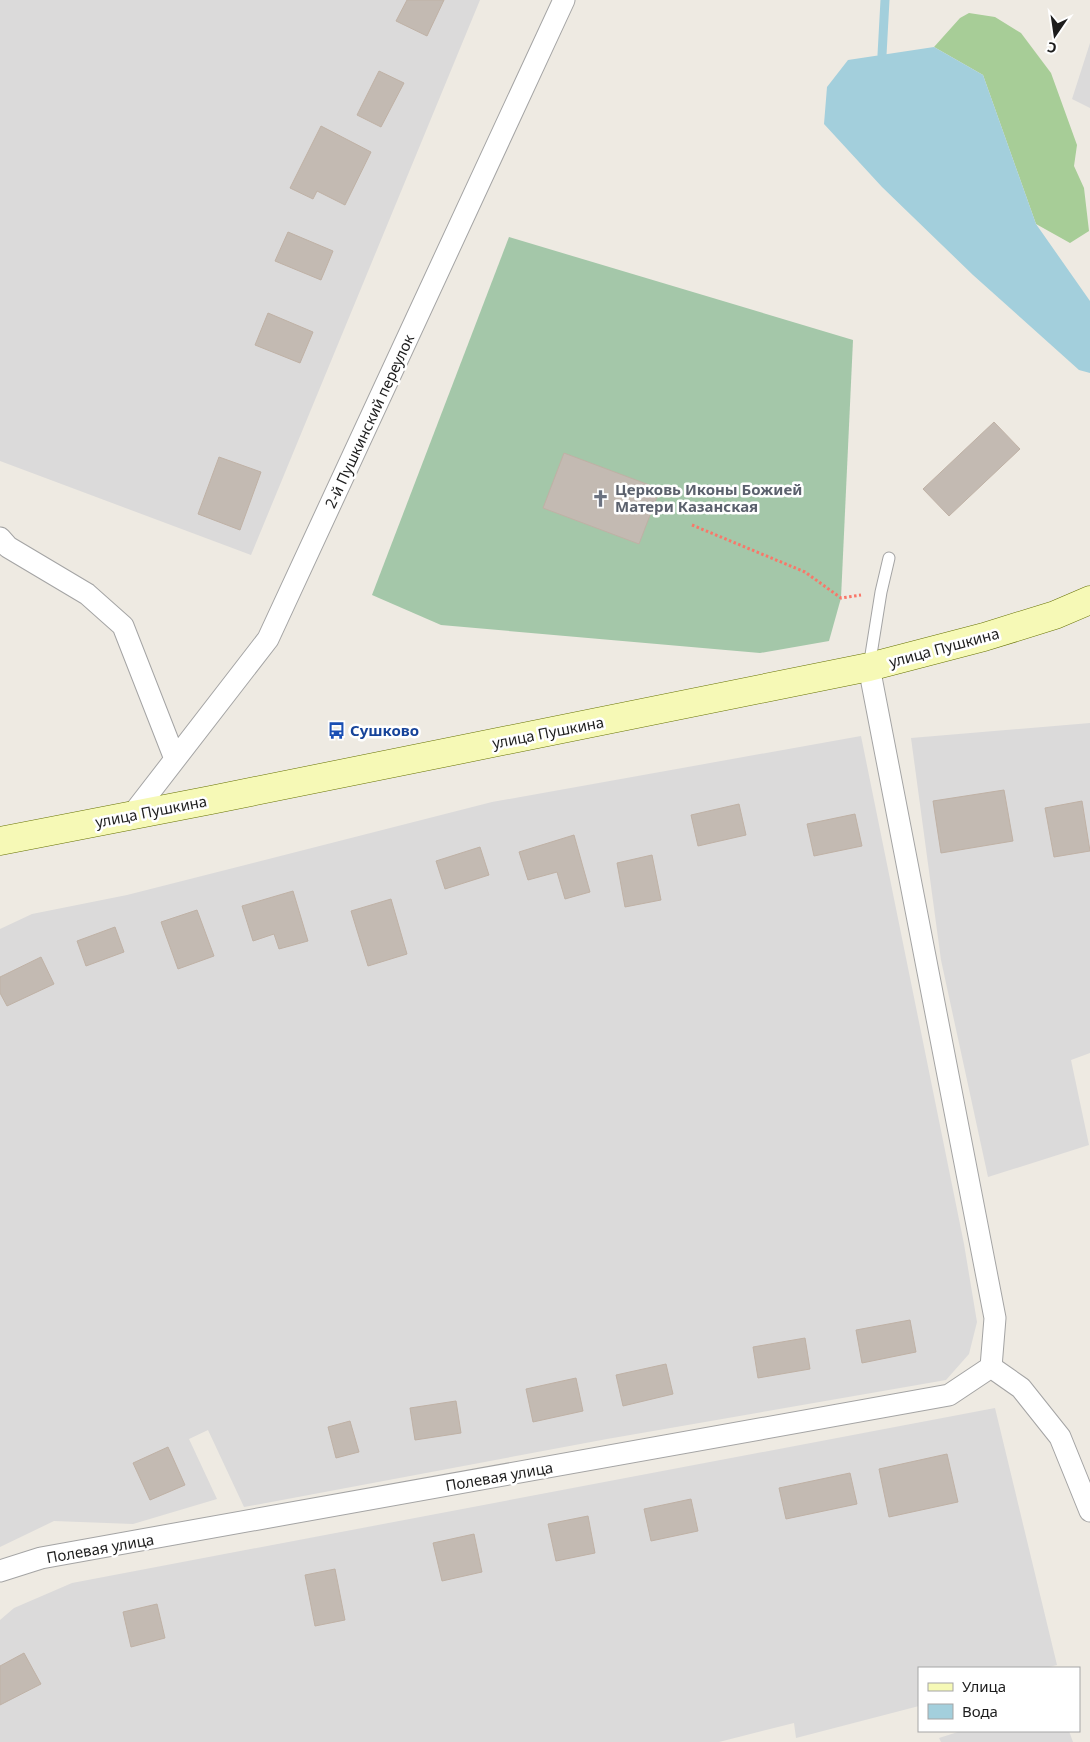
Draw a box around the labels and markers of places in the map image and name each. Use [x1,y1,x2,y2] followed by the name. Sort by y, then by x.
[615,479,802,516] place label: Церковь Иконы Божией Матери Казанская
[591,488,611,508] church icon: Церковь Иконы Божией Матери Казанская
[326,720,346,740] bus stop icon: Сушково
[350,720,419,740] place label: Сушково

